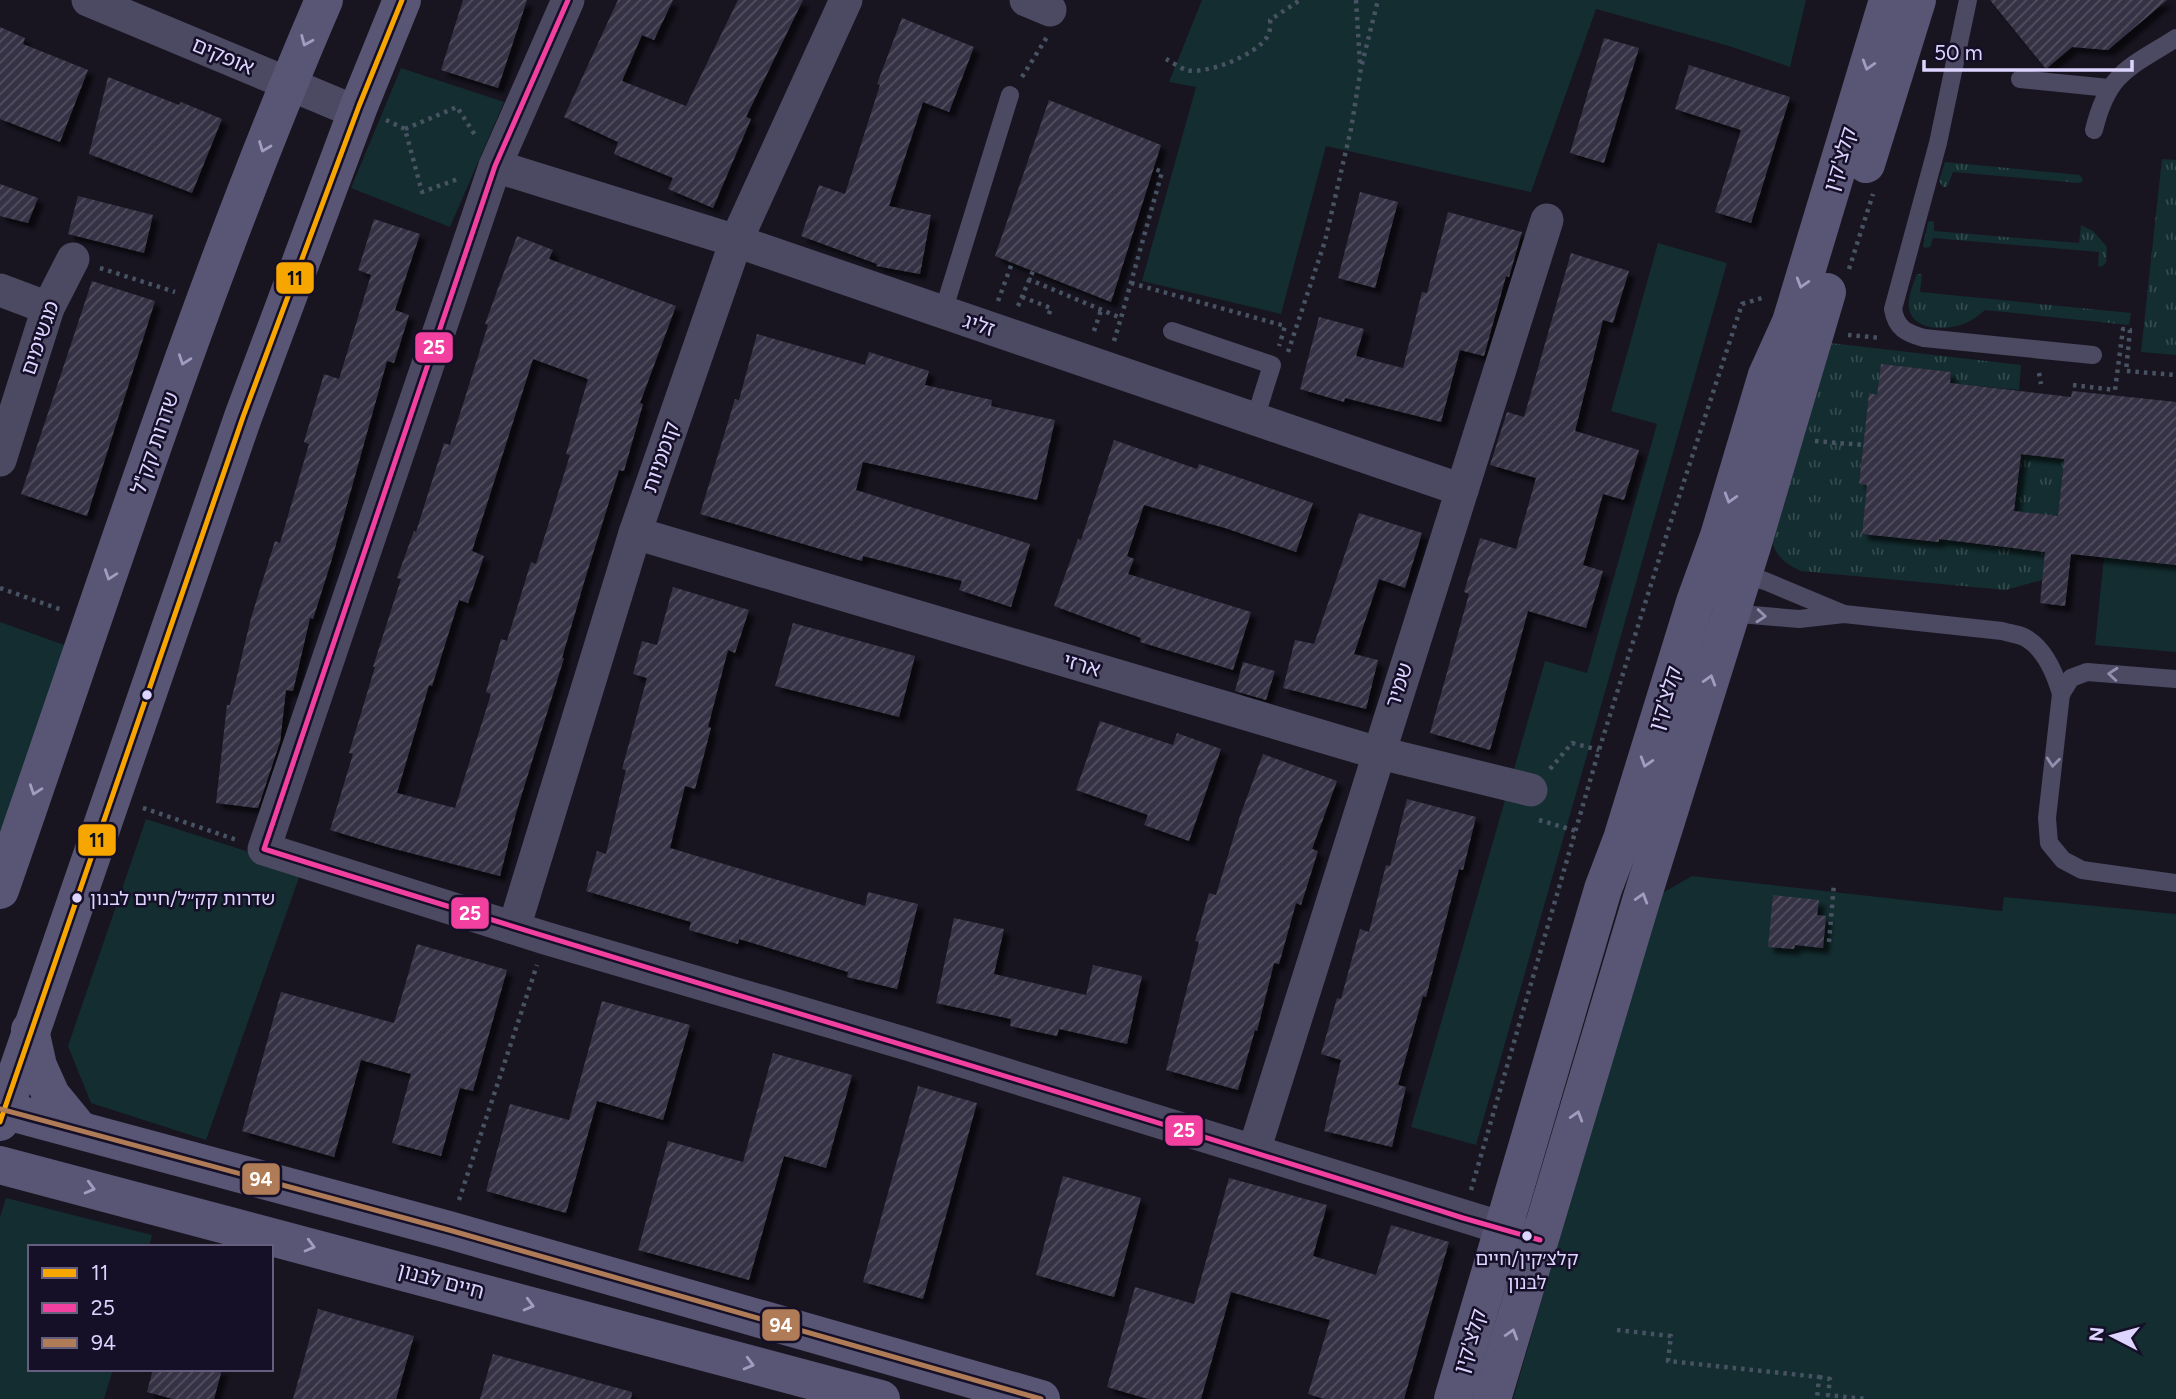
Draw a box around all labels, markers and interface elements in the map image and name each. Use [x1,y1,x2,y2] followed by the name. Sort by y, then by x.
[1924,28,2132,72] scale bar
[188,31,258,80] street label: אופקים
[300,34,314,47] one-way arrow
[1934,40,1983,65] text: 50 m
[1862,59,1877,71] one-way arrow
[1818,124,1861,194] street label: קלצ'קין
[258,140,272,152] one-way arrow
[275,261,315,295] line badge: 11
[287,267,303,290] text: 11
[1796,277,1811,289] one-way arrow
[15,297,64,378] street label: מגשימים
[960,308,998,342] street label: זליג
[414,331,454,364] line badge: 25
[423,336,445,359] text: 25
[178,353,192,365] one-way arrow
[125,388,184,497] street label: שדרות קק"ל
[637,418,684,496] street label: קוממיות
[1723,492,1738,504] one-way arrow
[104,568,118,580] one-way arrow
[1756,608,1767,623] one-way arrow
[1061,647,1104,682] street label: ארזי
[1380,659,1418,711] street label: שמיר
[1643,663,1686,733] street label: קלצ'קין
[2108,667,2119,682] one-way arrow
[1701,675,1716,687] one-way arrow
[140,688,154,702] unlabelled marker
[1639,755,1654,767] one-way arrow
[2046,756,2061,768] one-way arrow
[29,783,43,795] one-way arrow
[77,823,117,857] line badge: 11
[89,829,105,852] text: 11
[90,887,275,910] place label: שדרות קק״ל/חיים לבנון
[70,891,84,905] marker: שדרות קק״ל/חיים לבנון
[1634,892,1649,904] one-way arrow
[450,896,490,930] line badge: 25
[459,902,481,925] text: 25
[1569,1110,1584,1122] one-way arrow
[1164,1114,1204,1147] line badge: 25
[1173,1119,1195,1142] text: 25
[241,1162,281,1196] line badge: 94
[249,1168,273,1191] text: 94
[84,1179,96,1194] one-way arrow
[1520,1229,1534,1243] marker: קלצ׳קין/חיים לבנון
[304,1238,316,1252] one-way arrow
[28,1245,273,1371] legend
[1475,1247,1579,1294] place label: קלצ׳קין/חיים לבנון
[395,1257,487,1304] street label: חיים לבנון
[91,1260,108,1285] text: 11
[91,1295,115,1320] text: 25
[523,1297,535,1311] one-way arrow
[2078,1301,2148,1371] north arrow
[1448,1306,1491,1376] street label: קלצ'קין
[761,1308,801,1342] line badge: 94
[769,1314,793,1337] text: 94
[2084,1326,2109,1343] text: N
[1504,1328,1519,1340] one-way arrow
[91,1330,116,1355] text: 94
[743,1356,755,1370] one-way arrow

